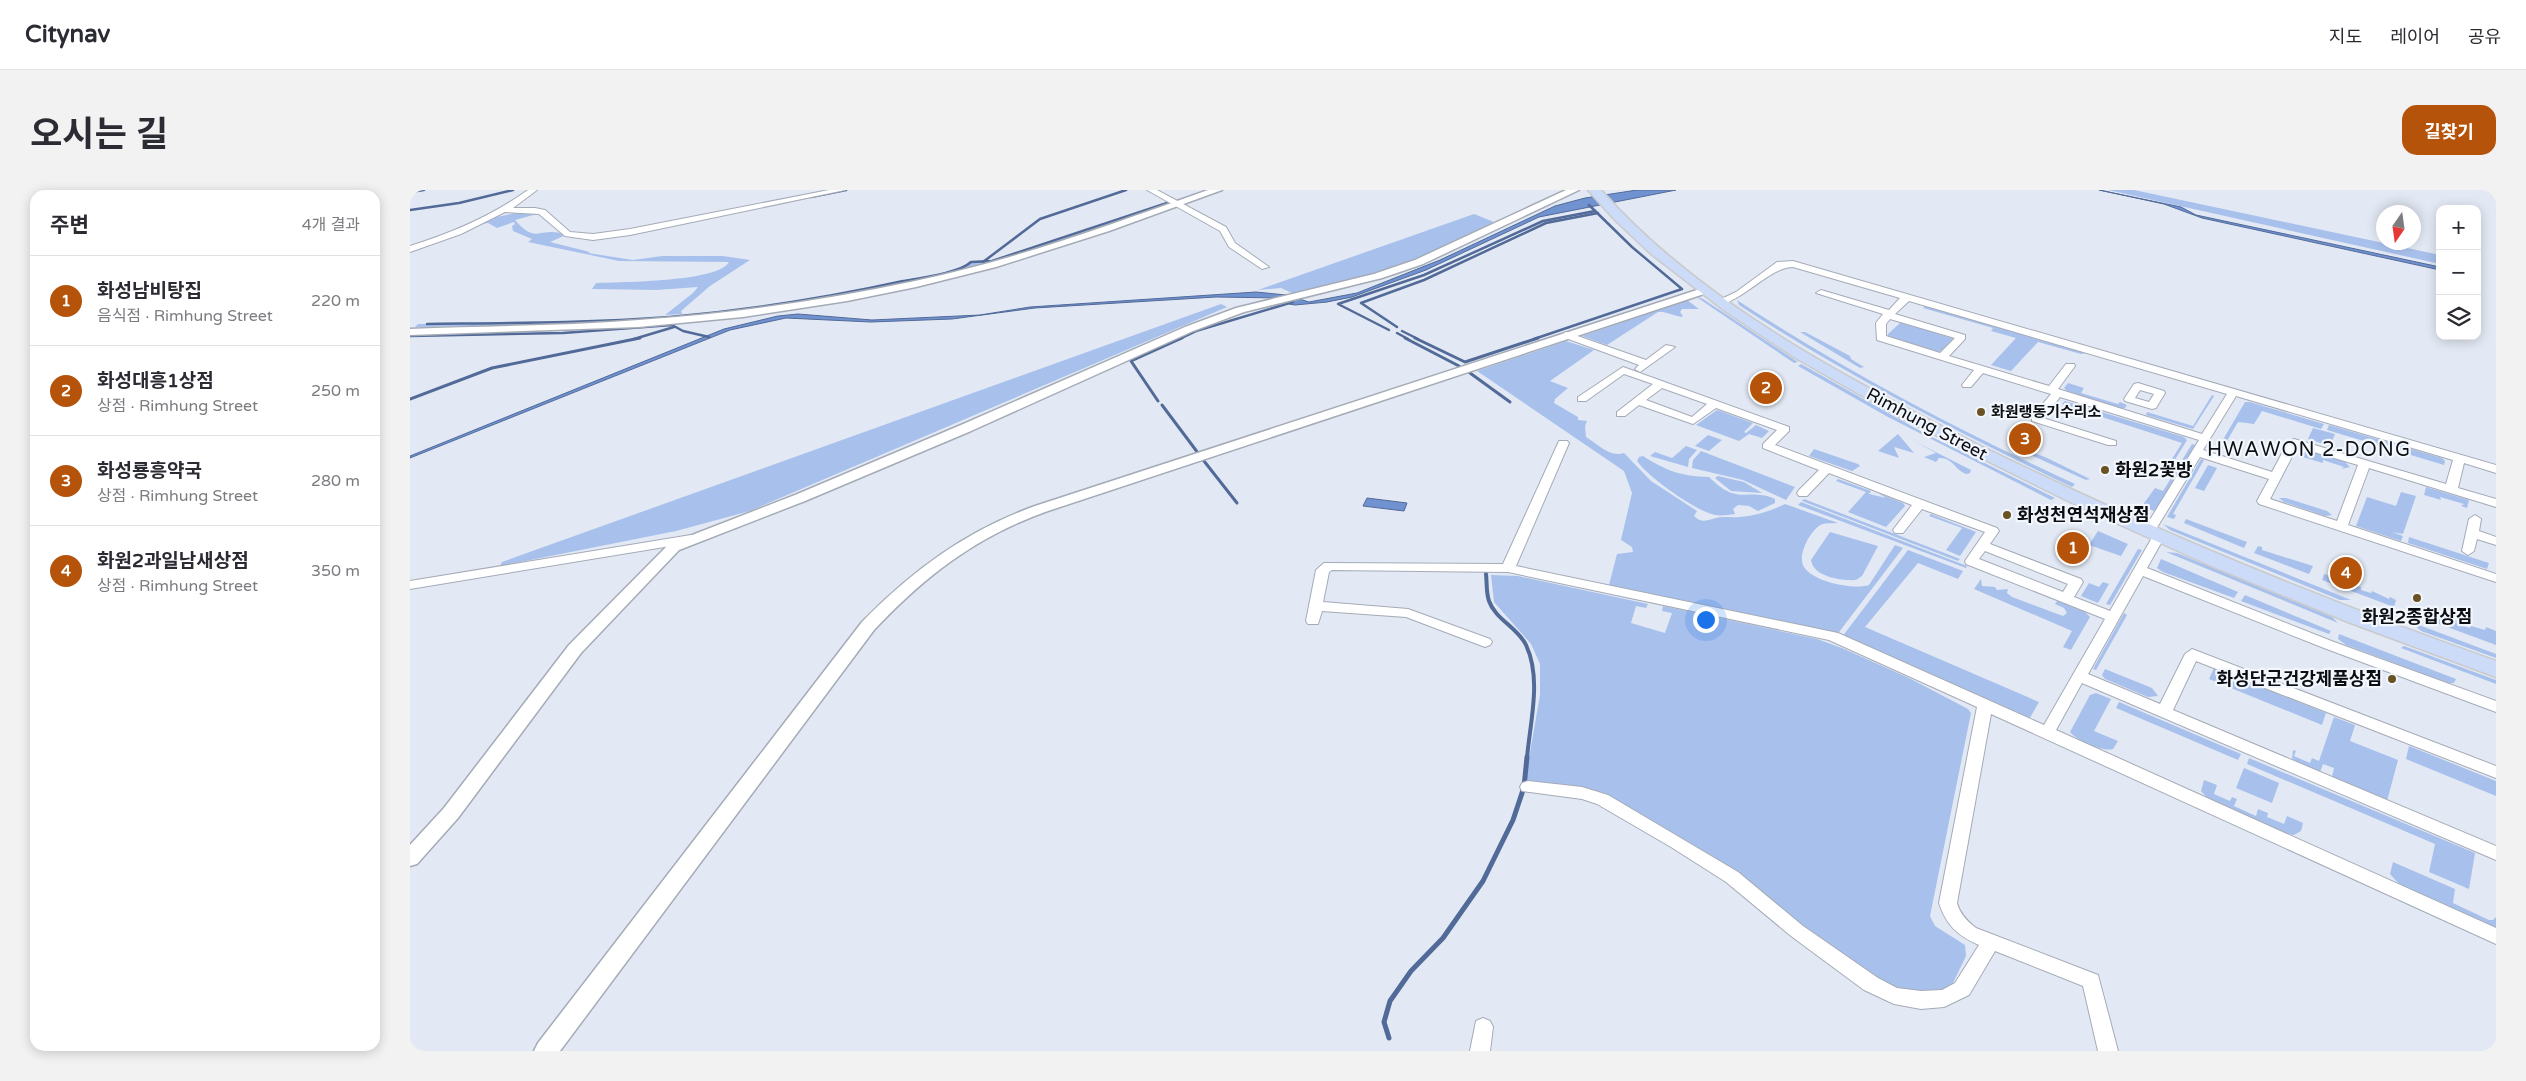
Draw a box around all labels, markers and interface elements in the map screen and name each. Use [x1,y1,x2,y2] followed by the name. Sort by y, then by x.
[25,20,110,49] text: Citynav
[2329,26,2362,48] text: 지도
[2390,26,2440,48] text: 레이어
[2468,26,2501,48] text: 공유
[2402,105,2496,155] button: 길찾기
[30,114,168,156] text: 오시는 길
[2376,205,2421,250] north arrow
[2436,205,2481,340] map controls
[2436,205,2481,250] button: +
[50,213,89,238] text: 주변
[302,215,360,235] text: 4개 결과
[2436,250,2481,295] button: −
[97,280,202,302] text: 화성남비탕집
[61,291,71,311] text: 1
[311,291,360,311] text: 220 m
[2436,295,2481,340] button: layers
[97,306,273,326] text: 음식점 · Rimhung Street
[1750,369,1782,407] pin: 2
[97,370,214,392] text: 화성대흥1상점
[61,381,71,401] text: 2
[311,381,360,401] text: 250 m
[1863,383,1991,465] street label: Rimhung Street
[97,396,258,416] text: 상점 · Rimhung Street
[1991,403,2102,421] place label: 화원랭동기수리소
[1975,406,1987,418] marker: 화원랭동기수리소
[2009,420,2041,458] pin: 3
[2207,438,2411,462] district label: HWAWON 2-DONG
[2115,459,2193,481] place label: 화원2꽃방
[97,460,202,482] text: 화성룡흥약국
[2099,464,2111,476] marker: 화원2꽃방
[61,471,71,491] text: 3
[311,471,360,491] text: 280 m
[97,486,258,506] text: 상점 · Rimhung Street
[2017,504,2149,526] place label: 화성천연석재상점
[2001,509,2013,521] marker: 화성천연석재상점
[2057,529,2089,567] pin: 1
[97,550,249,572] text: 화원2과일남새상점
[2330,554,2362,592] pin: 4
[61,561,71,581] text: 4
[311,561,360,581] text: 350 m
[97,576,258,596] text: 상점 · Rimhung Street
[2411,592,2423,604] marker: 화원2종합상점
[2362,606,2472,628] place label: 화원2종합상점
[1693,607,1719,633] your location
[2216,668,2382,690] place label: 화성단군건강제품상점
[2386,673,2398,685] marker: 화성단군건강제품상점

